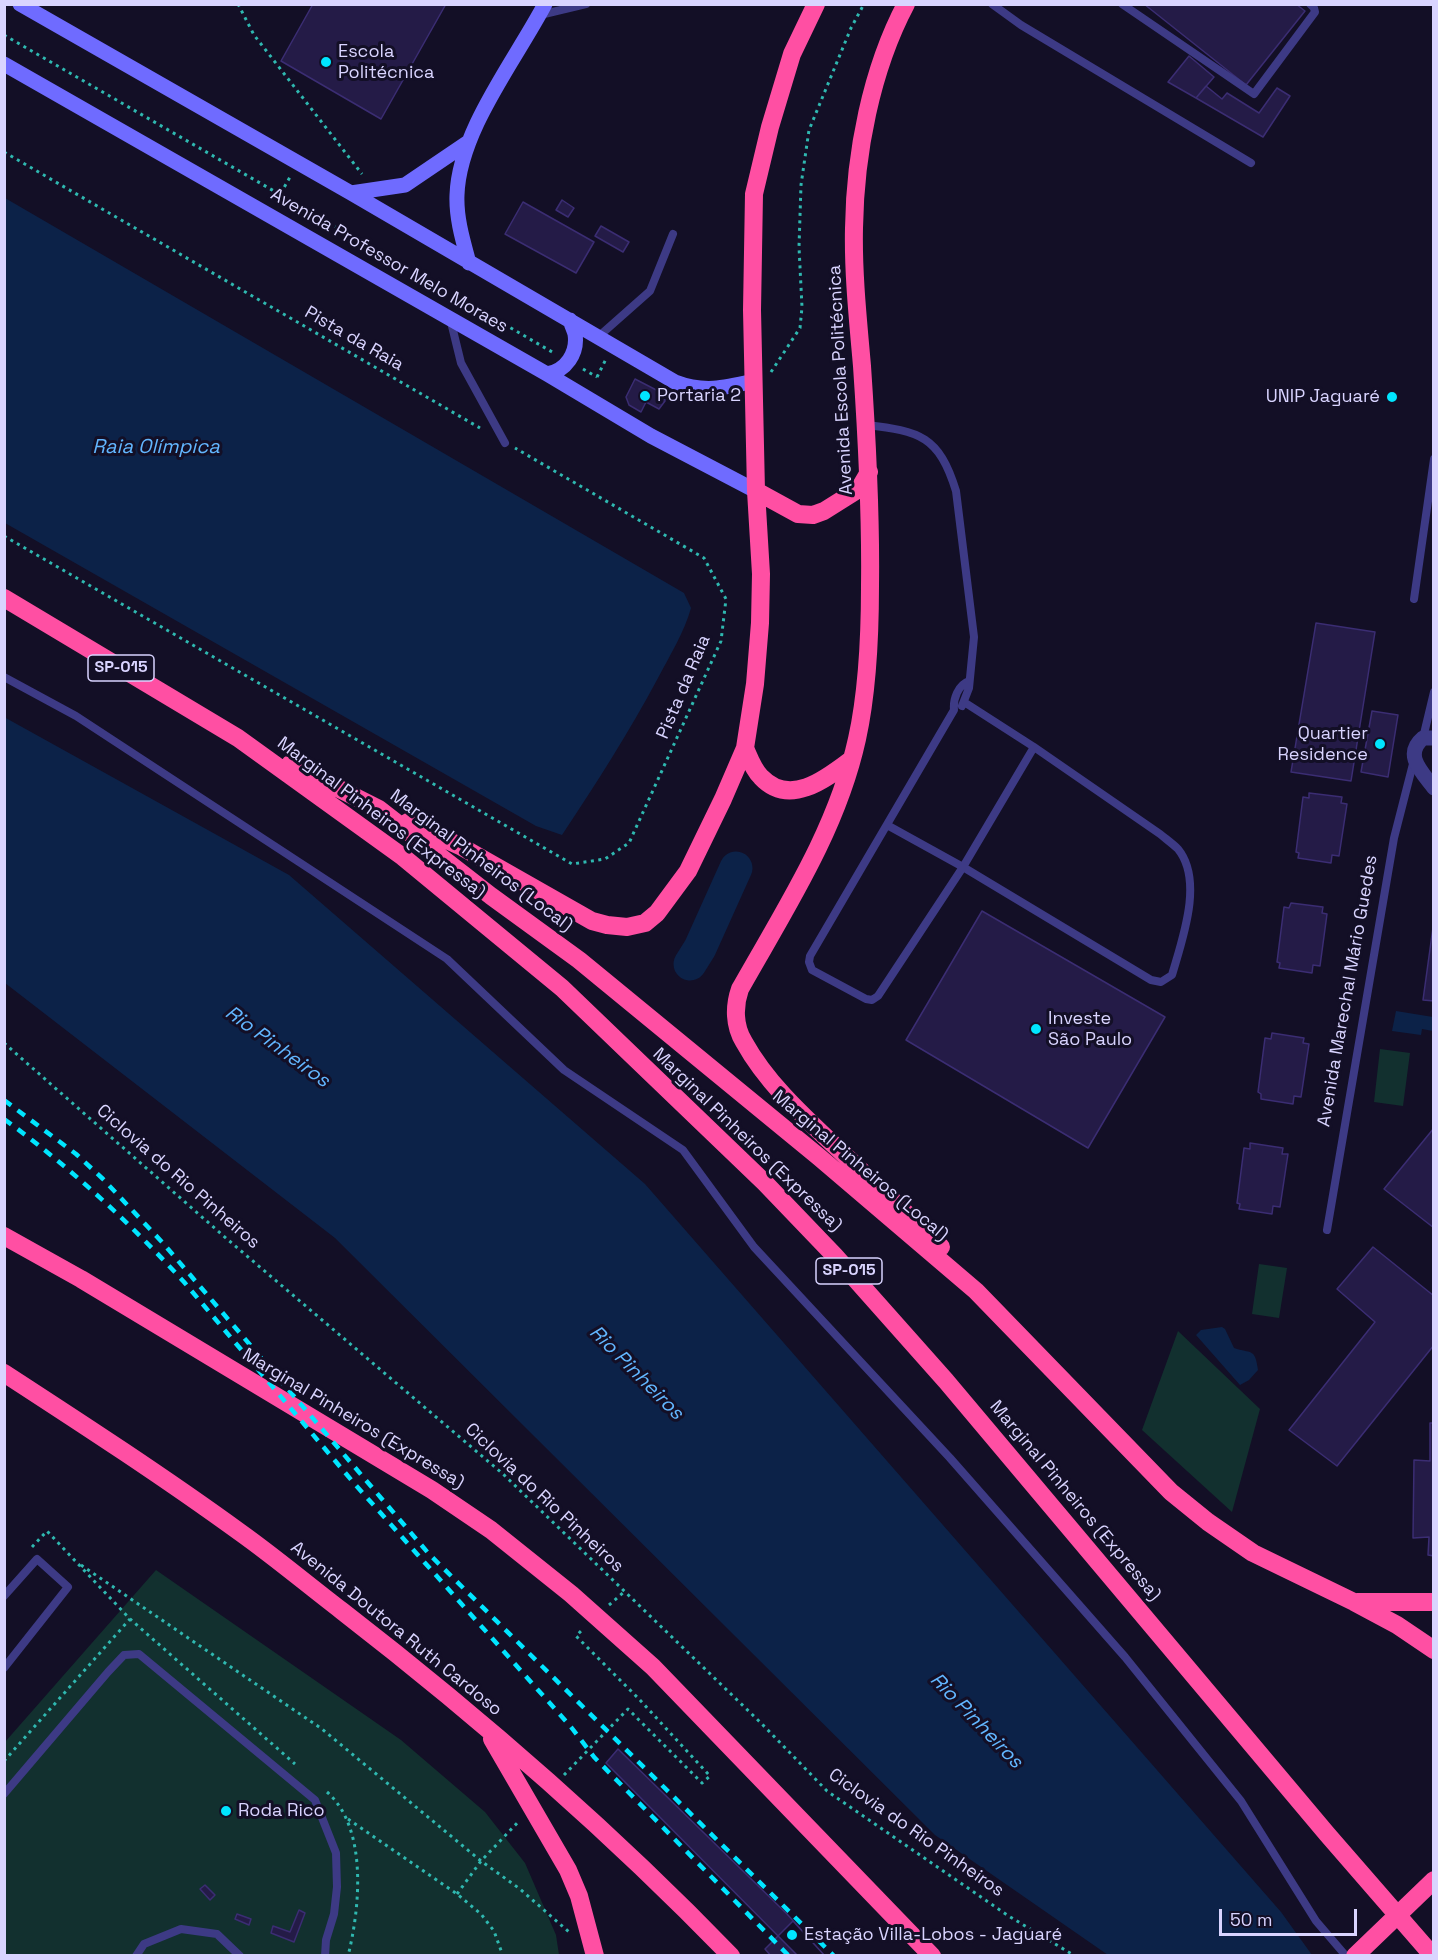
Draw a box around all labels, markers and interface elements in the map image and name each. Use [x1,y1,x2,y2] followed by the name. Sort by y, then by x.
[338,41,434,84] place label: Escola Politécnica
[319,55,333,69] marker: Escola Politécnica
[266,184,512,338] street label: Avenida Professor Melo Moraes
[824,264,858,496] street label: Avenida Escola Politécnica
[301,302,407,376] street label: Pista da Raia
[657,385,741,407] place label: Portaria 2
[1266,386,1380,408] place label: UNIP Jaguaré
[638,389,652,403] marker: Portaria 2
[1385,390,1399,404] marker: UNIP Jaguaré
[92,436,220,460] water label: Raia Olímpica
[652,632,716,742] street label: Pista da Raia
[88,655,154,681] road number: SP-015
[1277,723,1368,766] place label: Quartier Residence
[273,733,489,903] street label: Marginal Pinheiros (Expressa)
[1373,737,1387,751] marker: Quartier Residence
[386,785,576,937] street label: Marginal Pinheiros (Local)
[1313,854,1383,1128] street label: Avenida Marechal Mário Guedes
[220,1001,334,1093] water label: Rio Pinheiros
[1048,1008,1132,1050] place label: Investe São Paulo
[1029,1022,1043,1036] marker: Investe São Paulo
[648,1044,846,1236] street label: Marginal Pinheiros (Expressa)
[768,1086,952,1246] street label: Marginal Pinheiros (Local)
[92,1100,264,1254] street label: Ciclovia do Rio Pinheiros
[816,1258,882,1284] road number: SP-015
[584,1321,688,1425] water label: Rio Pinheiros
[238,1344,468,1494] street label: Marginal Pinheiros (Expressa)
[985,1396,1165,1606] street label: Marginal Pinheiros (Expressa)
[460,1419,628,1577] street label: Ciclovia do Rio Pinheiros
[286,1537,506,1721] street label: Avenida Doutora Ruth Cardoso
[925,1668,1027,1774] water label: Rio Pinheiros
[824,1764,1008,1902] street label: Ciclovia do Rio Pinheiros
[238,1800,325,1822] place label: Roda Rico
[219,1804,233,1818] marker: Roda Rico
[1222,1897,1360,1935] scale bar
[1230,1908,1272,1931] text: 50 m
[804,1924,1062,1946] place label: Estação Villa-Lobos - Jaguaré
[785,1928,799,1942] marker: Estação Villa-Lobos - Jaguaré

